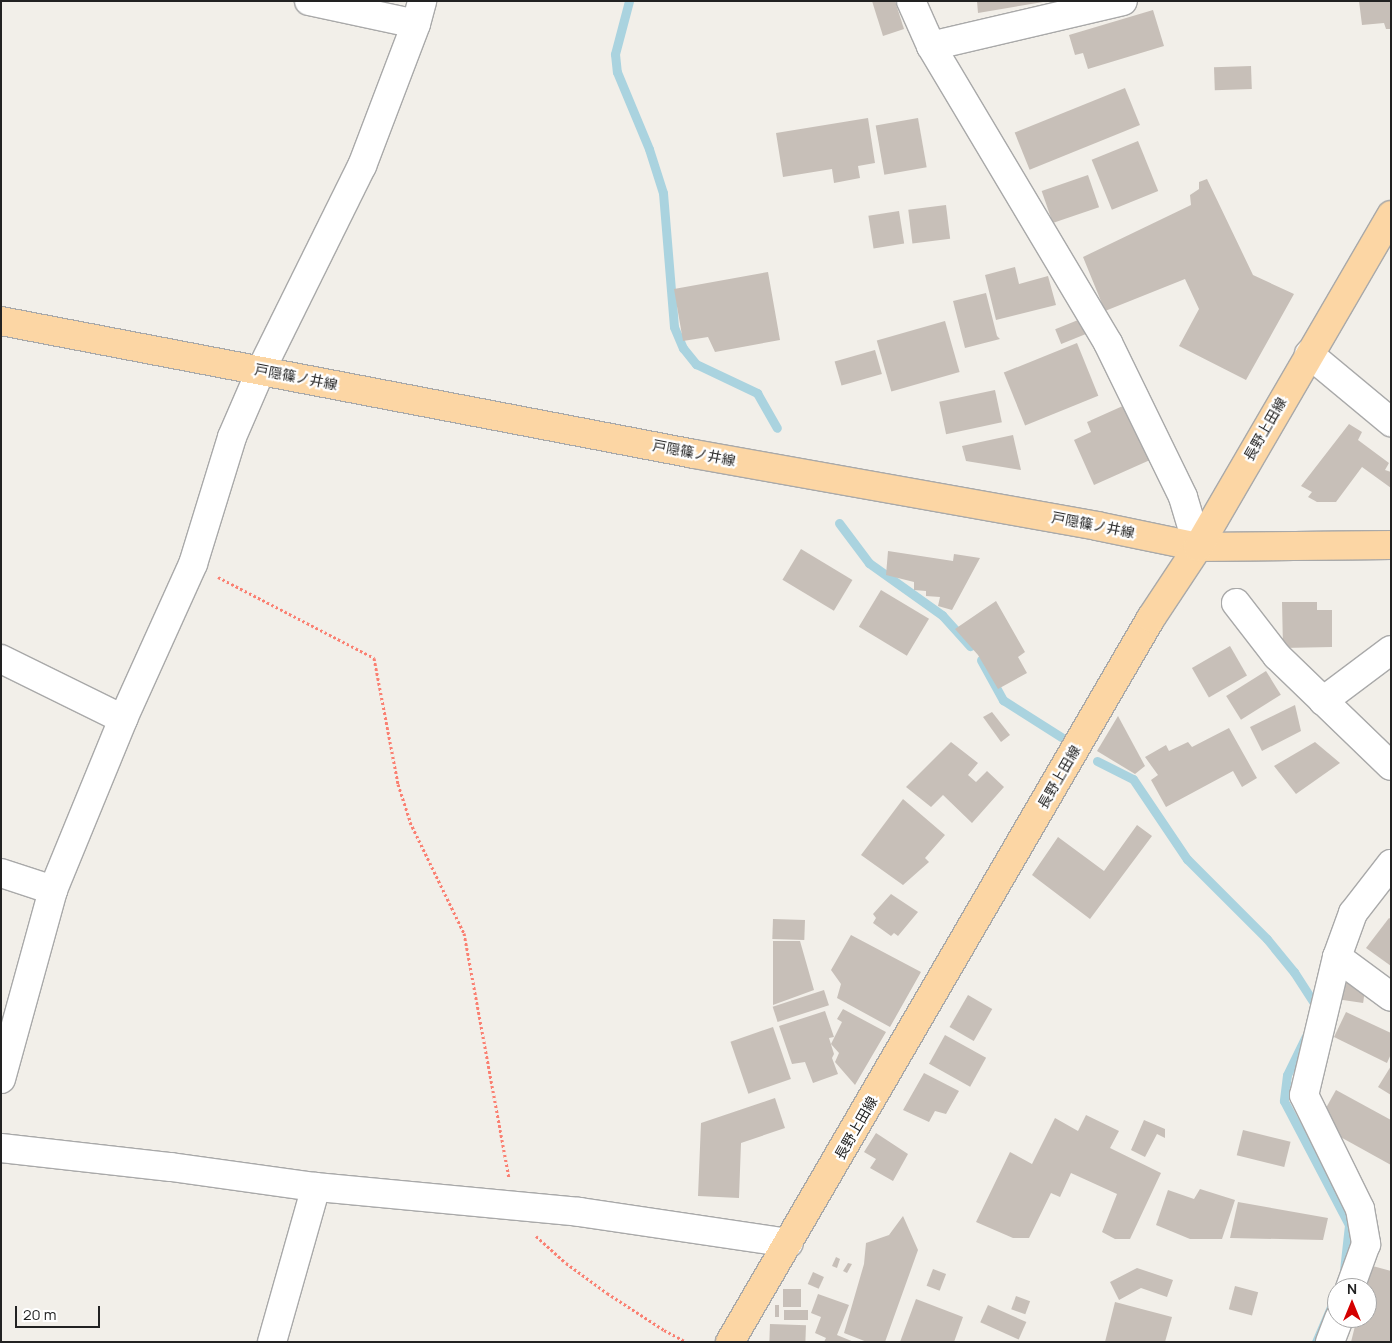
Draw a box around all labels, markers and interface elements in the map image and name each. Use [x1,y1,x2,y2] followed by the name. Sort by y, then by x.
[253,361,339,393] street label: 戸隠篠ノ井線
[1240,394,1290,464] street label: 長野上田線
[651,437,737,469] street label: 戸隠篠ノ井線
[1050,509,1136,541] street label: 戸隠篠ノ井線
[1034,742,1084,812] street label: 長野上田線
[831,1093,881,1163] street label: 長野上田線
[1327,1278,1377,1328] north arrow
[1347,1279,1357,1298] text: N
[18,1296,102,1328] scale bar
[23,1304,56,1325] text: 20 m

